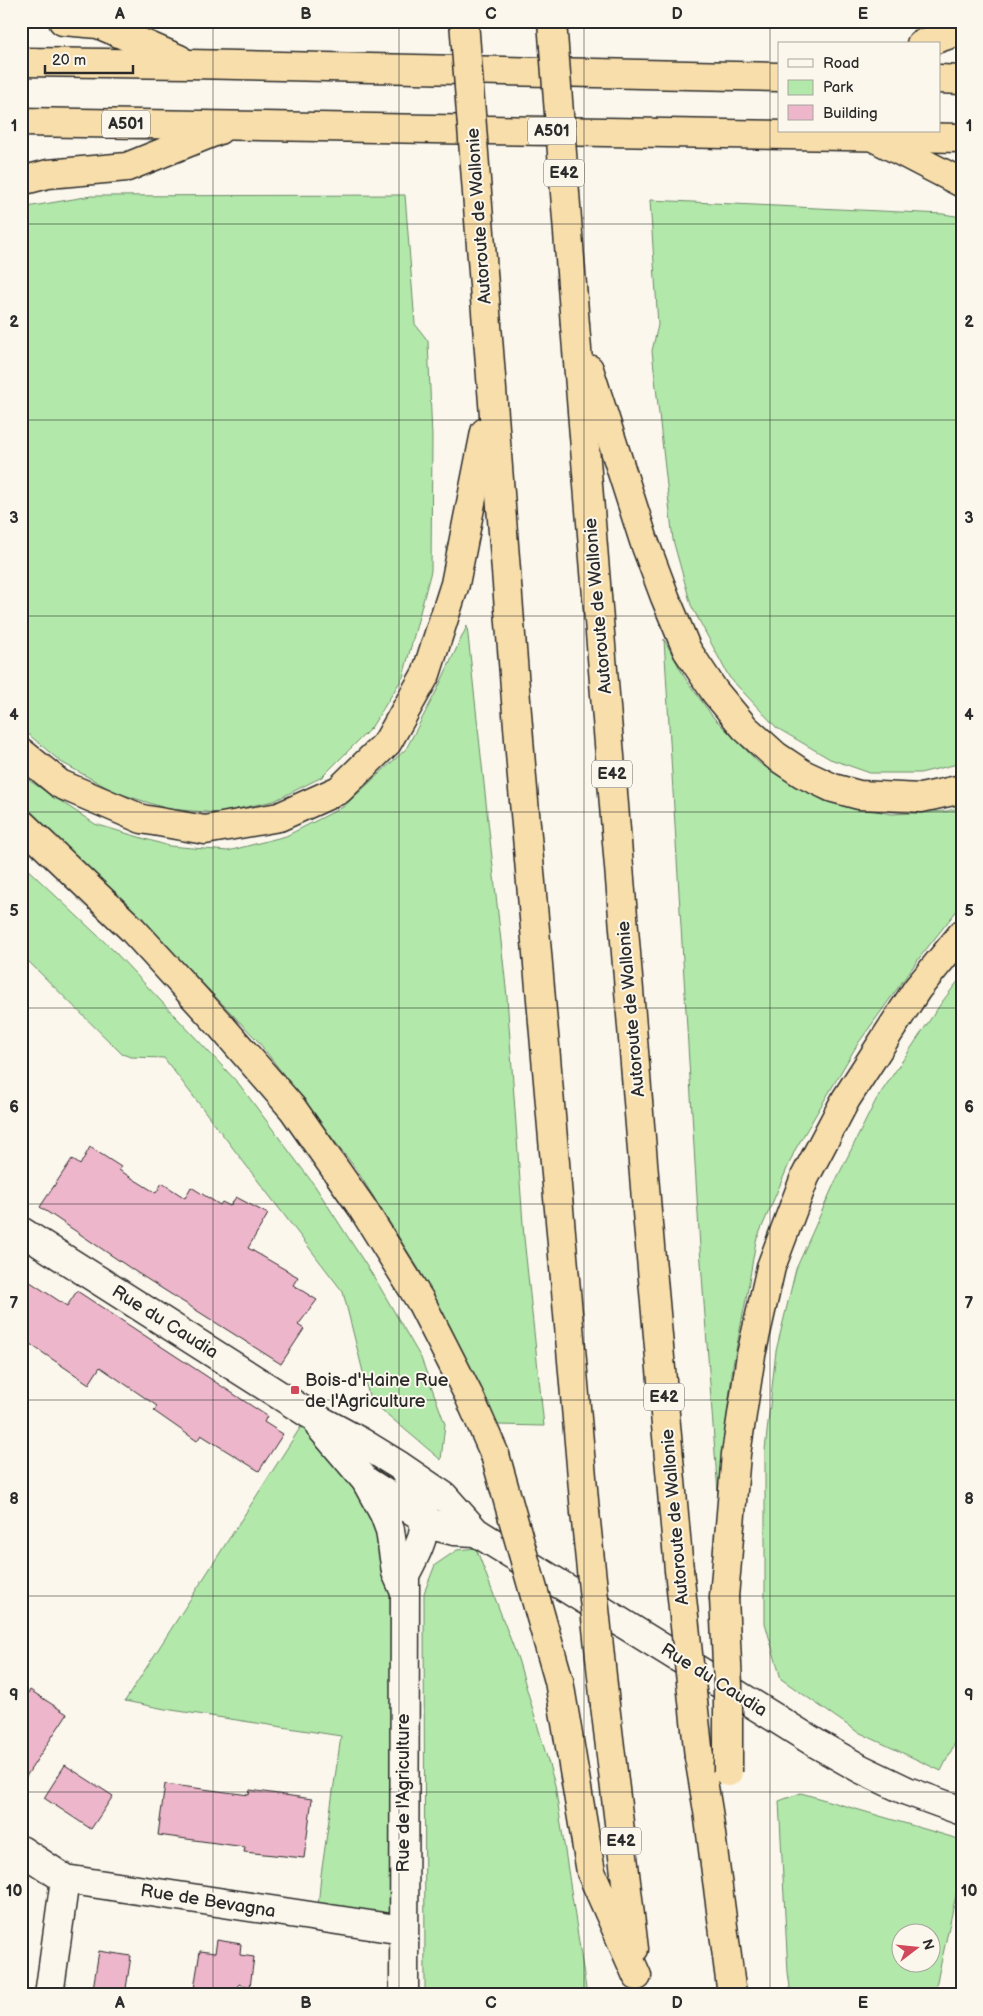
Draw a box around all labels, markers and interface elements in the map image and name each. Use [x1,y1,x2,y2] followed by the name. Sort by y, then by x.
[114,5,125,24] text: A
[300,5,312,24] text: B
[485,5,497,24] text: C
[671,5,683,24] text: D
[858,5,868,24] text: E
[45,42,132,74] scale bar
[778,42,940,132] legend
[52,51,86,70] text: 20 m
[823,54,859,73] text: Road
[823,78,854,97] text: Park
[823,104,878,123] text: Building
[102,110,150,138] road number: A501
[11,117,17,136] text: 1
[966,117,972,136] text: 1
[528,118,576,144] road number: A501
[462,127,496,305] street label: Autoroute de Wallonie
[544,160,584,187] road number: E42
[9,313,19,332] text: 2
[964,313,974,332] text: 2
[9,509,19,528] text: 3
[964,509,974,528] text: 3
[580,517,616,695] street label: Autoroute de Wallonie
[9,706,19,725] text: 4
[964,706,974,725] text: 4
[592,761,632,788] road number: E42
[9,902,19,921] text: 5
[964,902,974,921] text: 5
[613,920,649,1098] street label: Autoroute de Wallonie
[9,1098,19,1117] text: 6
[964,1098,974,1117] text: 6
[108,1281,222,1363] street label: Rue du Caudia
[10,1294,19,1313] text: 7
[965,1294,974,1313] text: 7
[305,1370,449,1412] place label: Bois-d'Haine Rue de l'Agriculture
[289,1384,301,1396] marker: Bois-d'Haine Rue de l'Agriculture
[644,1384,684,1410] road number: E42
[657,1428,693,1606] street label: Autoroute de Wallonie
[9,1490,19,1509] text: 8
[964,1490,974,1509] text: 8
[657,1639,771,1721] street label: Rue du Caudia
[9,1686,19,1705] text: 9
[964,1686,974,1705] text: 9
[393,1713,414,1872] street label: Rue de l'Agriculture
[601,1828,641,1854] road number: E42
[139,1880,277,1922] street label: Rue de Bevagna
[6,1882,22,1901] text: 10
[961,1882,977,1901] text: 10
[890,1924,940,1974] north arrow
[918,1937,938,1952] text: N
[114,1994,125,2013] text: A
[300,1994,312,2013] text: B
[485,1994,497,2013] text: C
[671,1994,683,2013] text: D
[858,1994,868,2013] text: E

